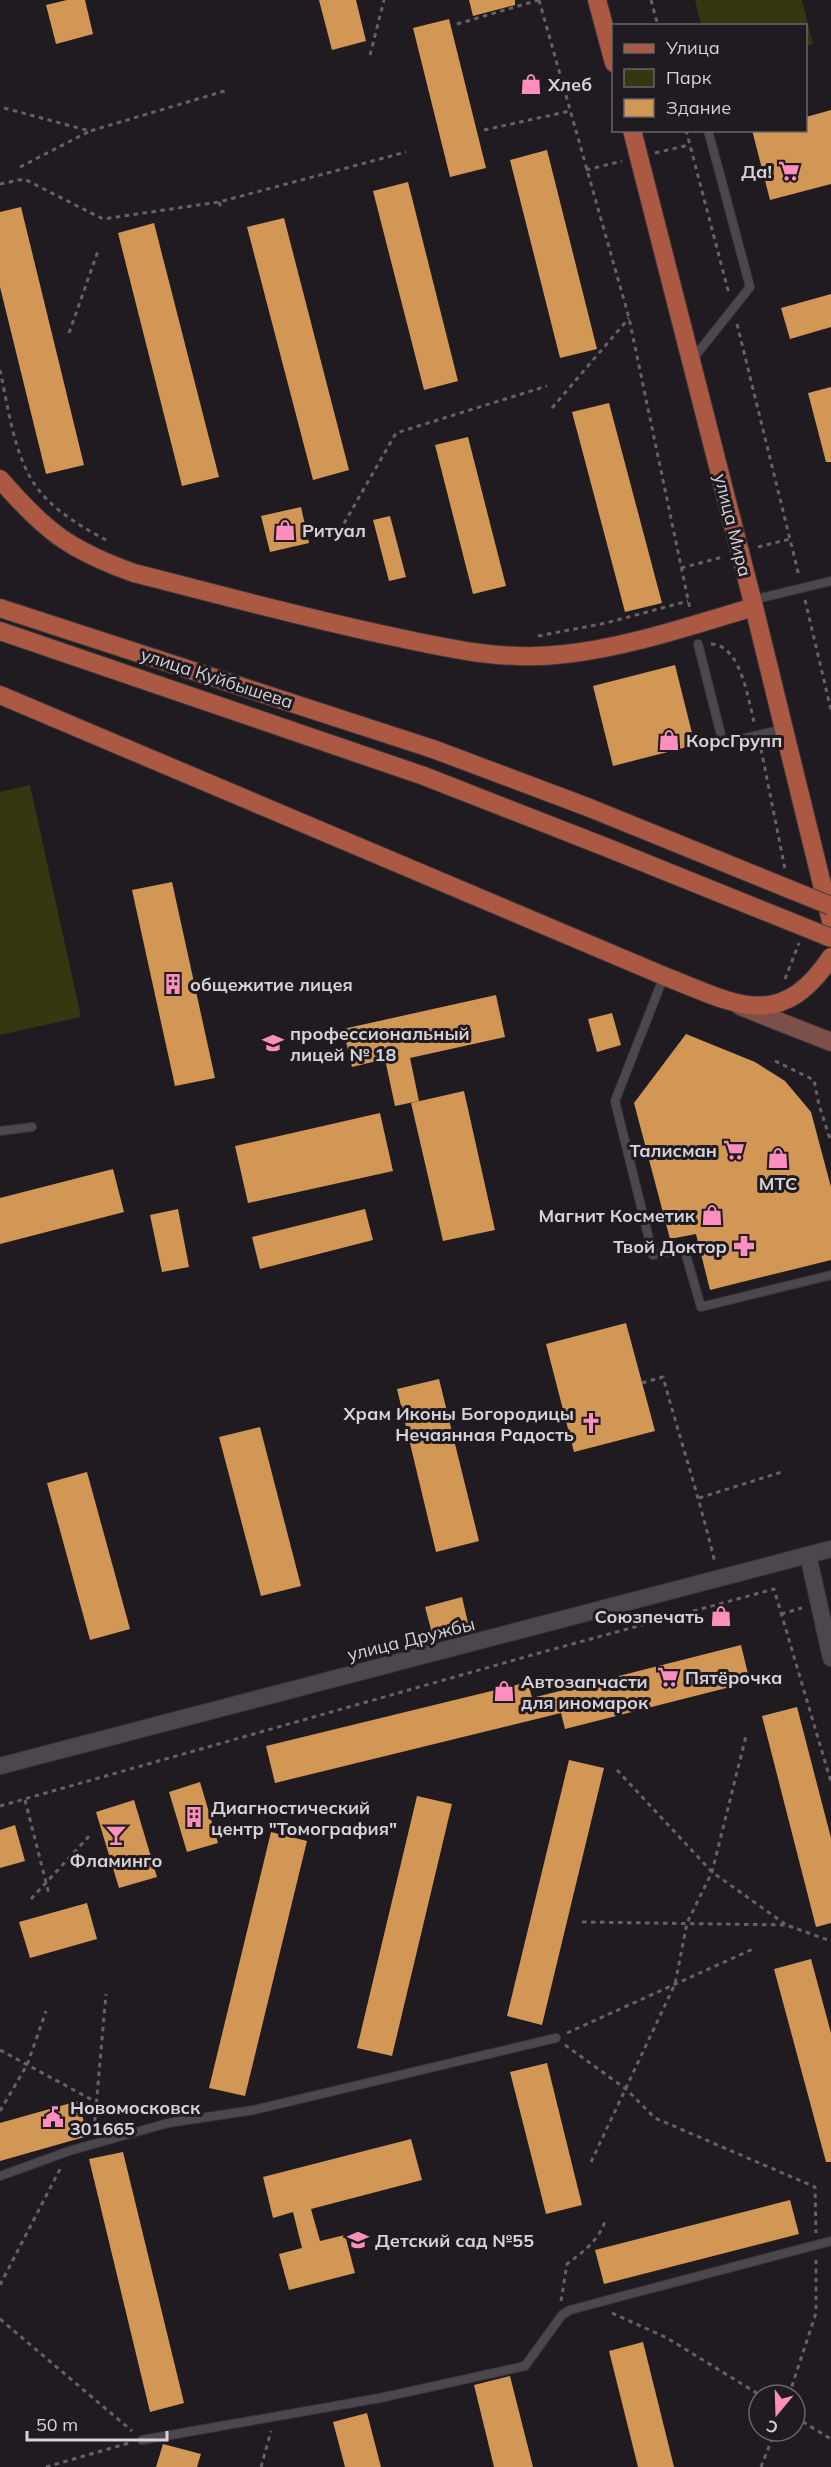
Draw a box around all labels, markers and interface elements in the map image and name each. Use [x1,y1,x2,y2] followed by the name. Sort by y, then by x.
[612,24,807,132] legend
[665,36,720,59] text: Улица
[666,66,712,89] text: Парк
[519,72,543,96] shop icon: Хлеб
[547,73,592,96] place label: Хлеб
[666,96,731,119] text: Здание
[777,159,801,183] supermarket icon: Да!
[741,160,772,183] place label: Да!
[709,471,757,579] street label: улица Мира
[273,518,297,542] shop icon: Ритуал
[302,519,366,542] place label: Ритуал
[138,643,296,713] street label: улица Куйбышева
[657,728,681,752] shop icon: КорсГрупп
[686,729,782,752] place label: КорсГрупп
[161,972,185,996] building icon: общежитие лицея
[190,973,353,996] place label: общежитие лицея
[290,1022,470,1066] place label: профессиональный лицей № 18
[261,1031,285,1055] school or university icon: профессиональный лицей № 18
[722,1138,746,1162] supermarket icon: Талисман
[629,1139,717,1162] place label: Талисман
[766,1146,790,1170] shop icon: МТС
[759,1172,797,1195] place label: МТС
[700,1203,724,1227] shop icon: Магнит Косметик
[538,1204,696,1227] place label: Магнит Косметик
[732,1234,756,1258] pharmacy icon: Твой Доктор
[613,1235,727,1258] place label: Твой Доктор
[343,1402,574,1446] place label: Храм Иконы Богородицы Нечаянная Радость
[579,1411,603,1435] church icon: Храм Иконы Богородицы Нечаянная Радость
[709,1604,733,1628] shop icon: Союзпечать
[594,1605,704,1628] place label: Союзпечать
[345,1612,477,1666] street label: улица Дружбы
[656,1665,680,1689] supermarket icon: Пятёрочка
[685,1666,782,1689] place label: Пятёрочка
[521,1670,649,1714] place label: Автозапчасти для иномарок
[492,1679,516,1703] shop icon: Автозапчасти для иномарок
[211,1796,397,1840] place label: Диагностический центр "Томография"
[182,1805,206,1829] building icon: Диагностический центр "Томография"
[104,1823,128,1847] bar icon: Фламинго
[70,1849,162,1872] place label: Фламинго
[70,2096,201,2140] place label: Новомосковск 301665
[41,2105,65,2129] public building icon: Новомосковск 301665
[346,2228,370,2252] school or university icon: Детский сад №55
[375,2229,534,2252] place label: Детский сад №55
[747,2383,807,2443] north arrow
[27,2404,166,2442] scale bar
[36,2413,78,2436] text: 50 m
[764,2416,781,2438] text: С

